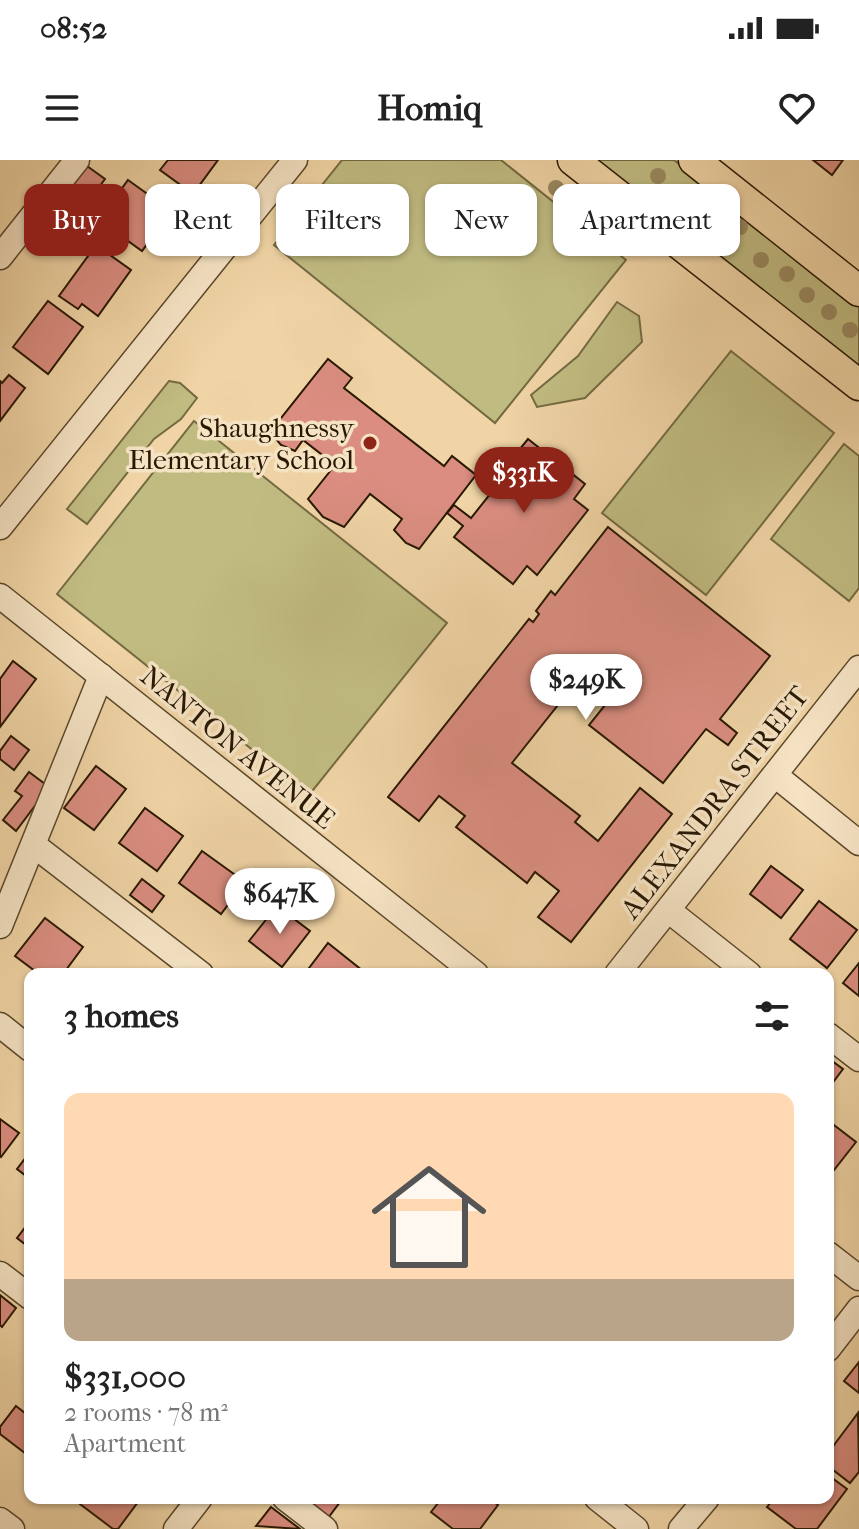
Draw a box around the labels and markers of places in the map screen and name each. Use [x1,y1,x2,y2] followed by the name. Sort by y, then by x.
[128,411,355,476] place label: Shaughnessy Elementary School
[361,434,379,452] marker: Shaughnessy Elementary School
[468,447,580,515] pin: $331K
[530,654,642,722] pin: $249K
[224,868,336,936] pin: $647K

